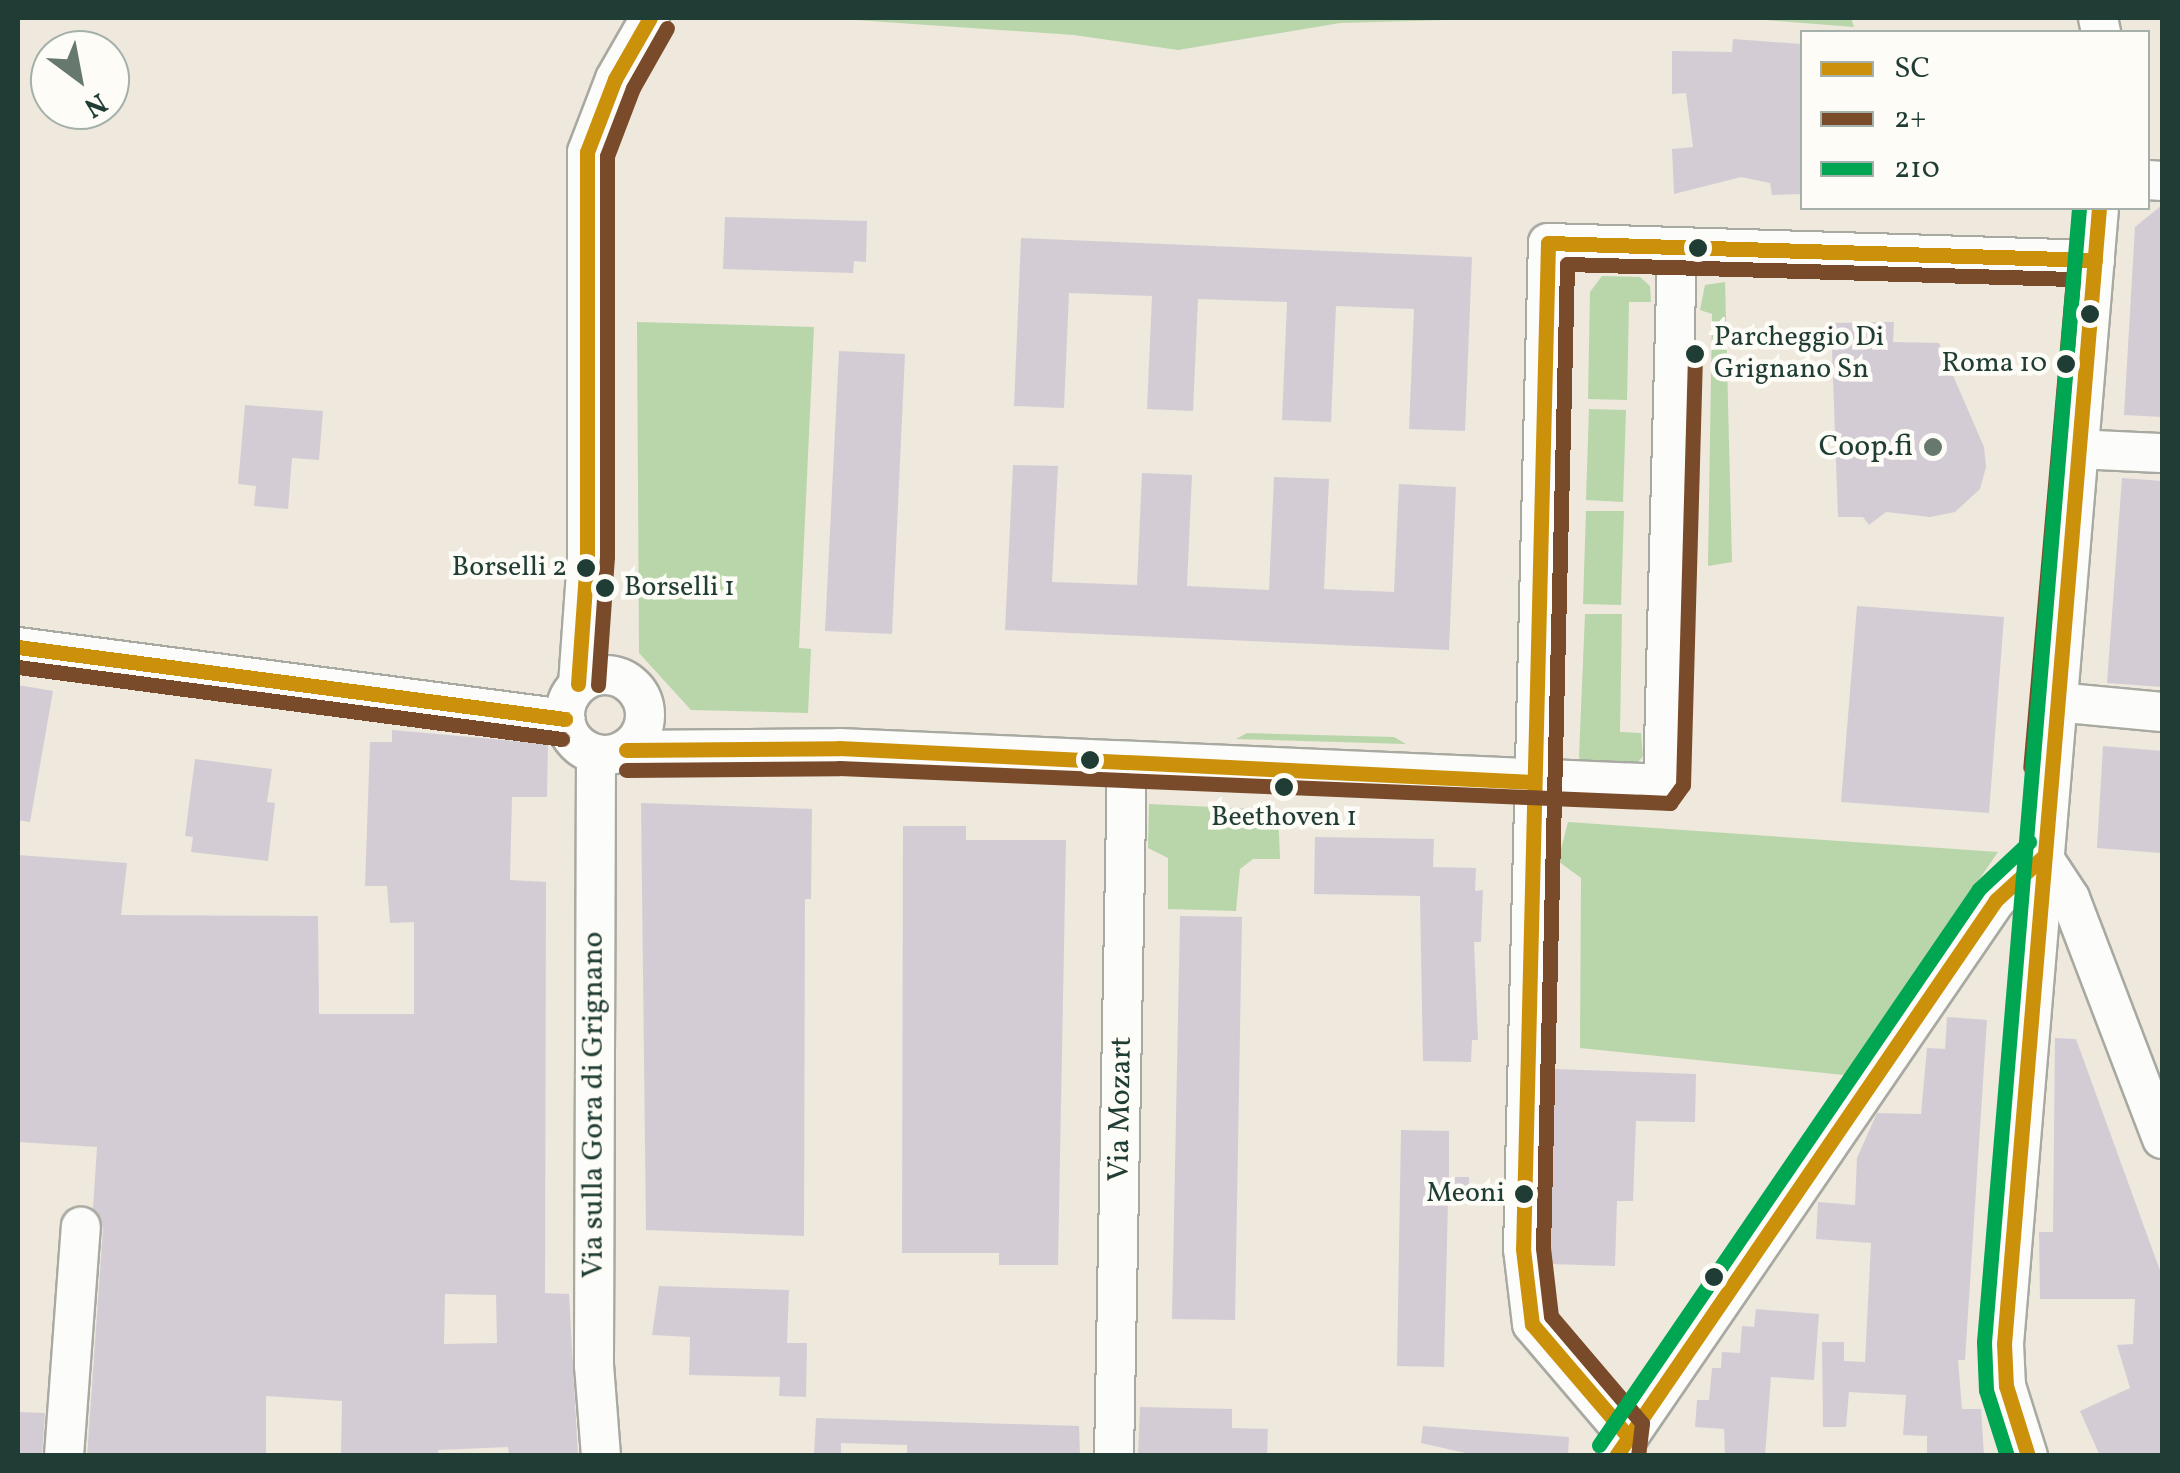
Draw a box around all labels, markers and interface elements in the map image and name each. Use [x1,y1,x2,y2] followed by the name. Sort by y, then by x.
[30,30,130,130] north arrow
[1800,30,2150,210] legend
[1894,48,1930,90] text: SC
[76,82,114,126] text: N
[1894,98,1927,140] text: 2+
[1894,148,1940,190] text: 210
[1688,238,1708,258] unlabelled marker
[2080,304,2100,324] unlabelled marker
[1714,321,1884,387] place label: Parcheggio Di Grignano Sn
[1685,344,1705,364] marker: Parcheggio Di Grignano Sn
[1941,347,2047,381] place label: Roma 10
[2056,354,2076,374] marker: Roma 10
[1819,429,1913,465] place label: Coop.fi
[1922,436,1944,458] marker: Coop.fi
[452,551,567,585] place label: Borselli 2
[576,558,596,578] marker: Borselli 2
[624,571,735,605] place label: Borselli 1
[595,578,615,598] marker: Borselli 1
[1080,750,1100,770] unlabelled marker
[1274,777,1294,797] marker: Beethoven 1
[1211,801,1357,835] place label: Beethoven 1
[576,932,612,1278] street label: Via sulla Gora di Grignano
[1102,1036,1140,1182] street label: Via Mozart
[1426,1177,1505,1211] place label: Meoni
[1514,1184,1534,1204] marker: Meoni
[1704,1267,1724,1287] unlabelled marker

